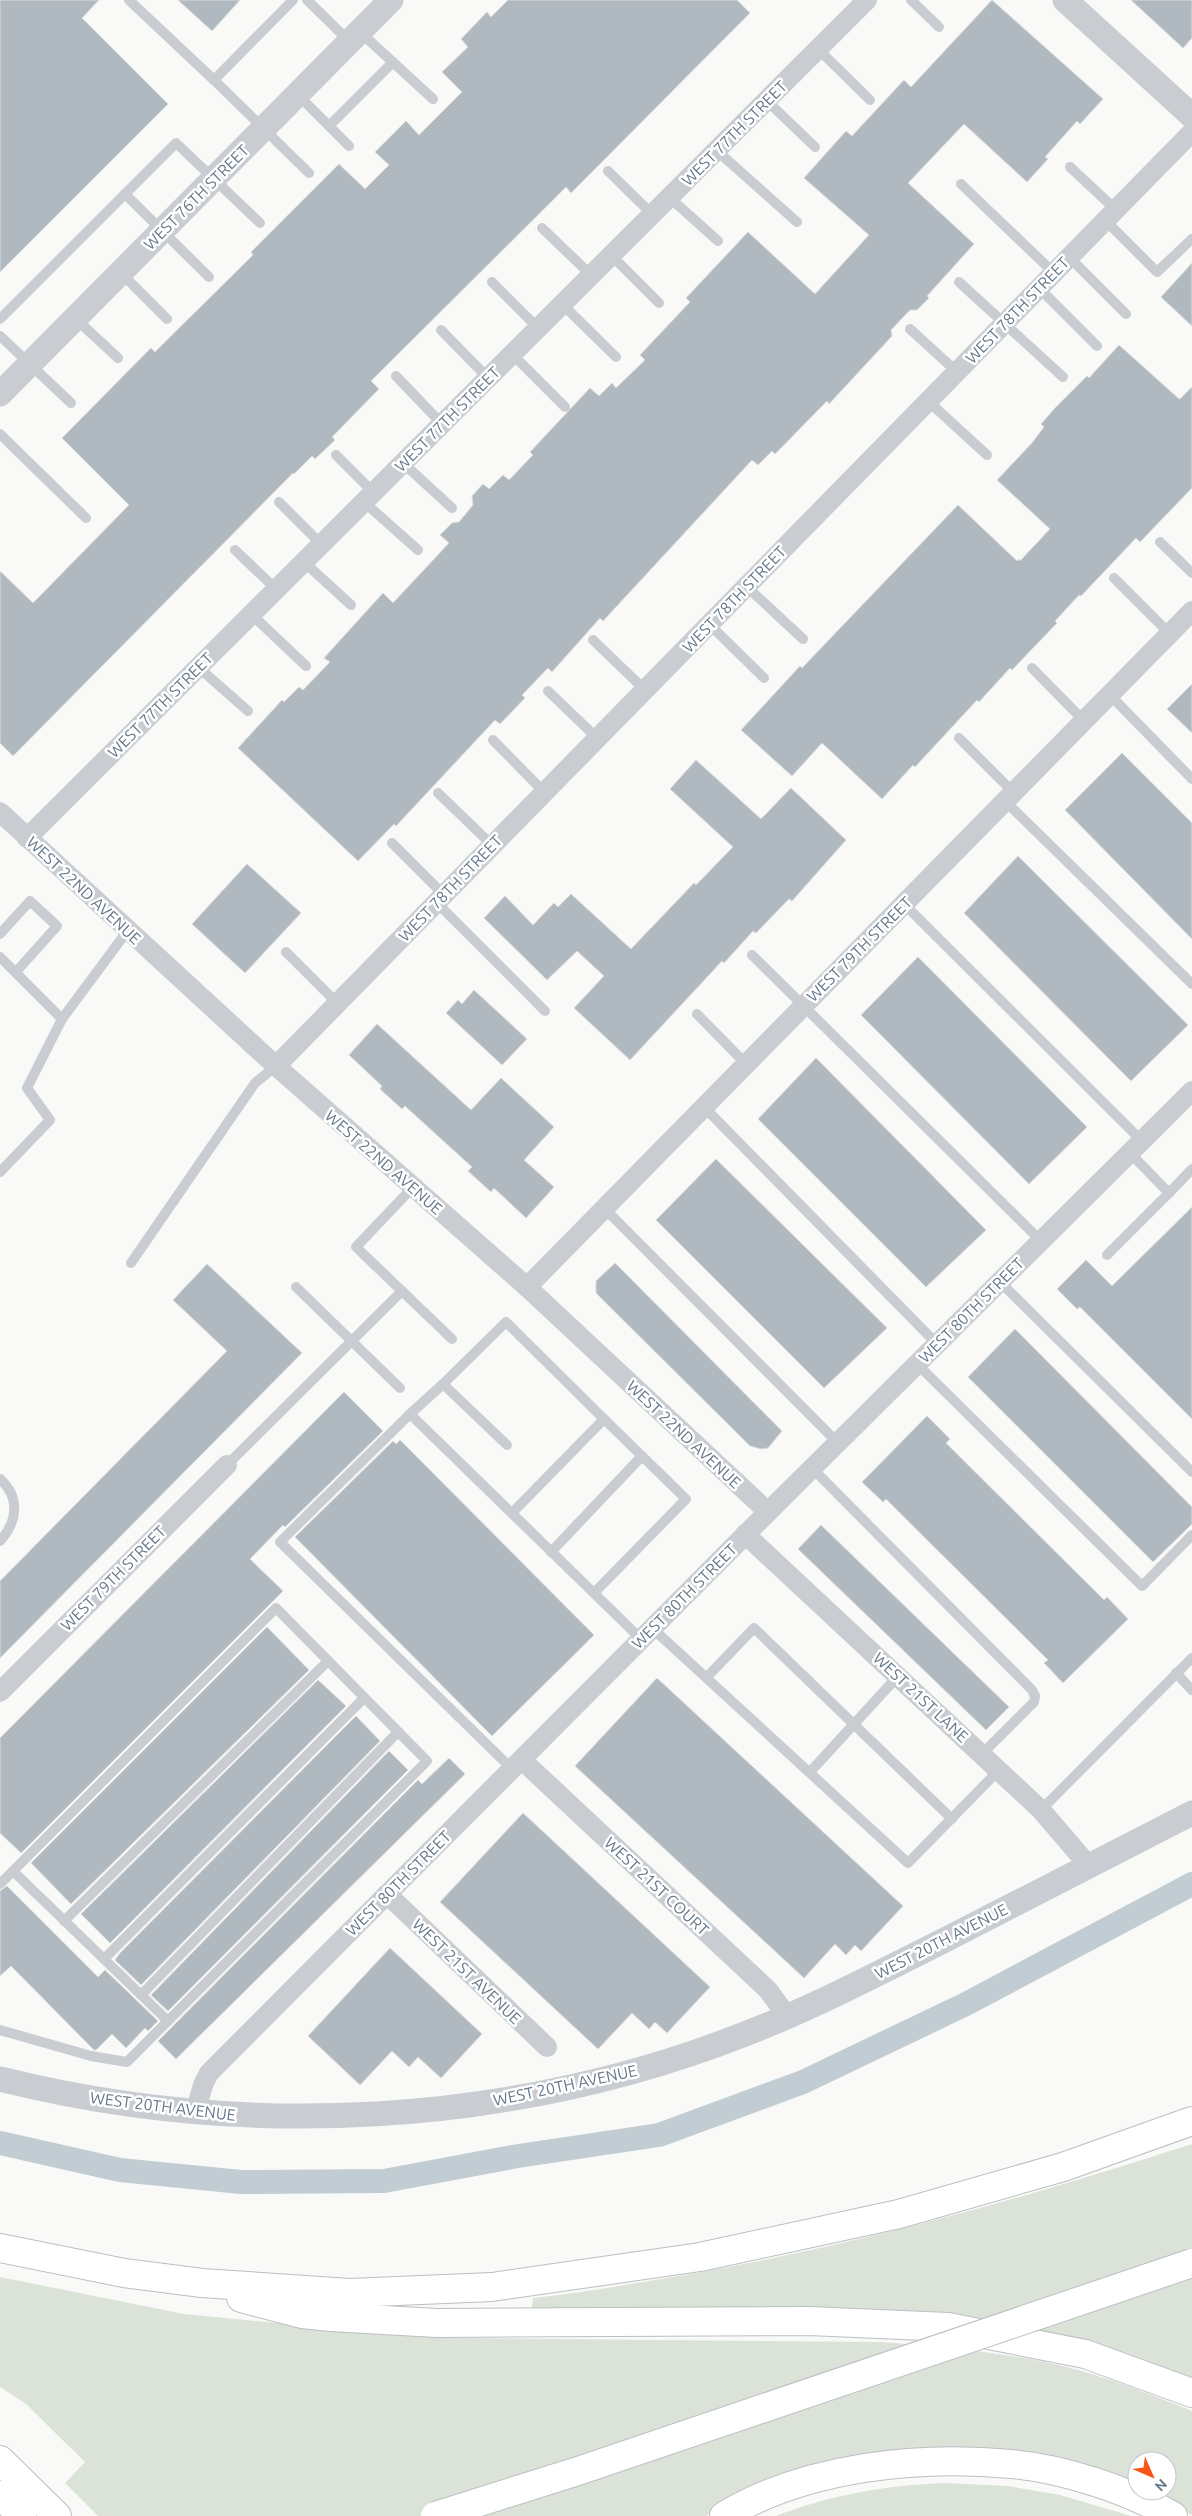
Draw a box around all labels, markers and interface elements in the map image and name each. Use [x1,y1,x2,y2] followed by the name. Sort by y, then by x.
[678,77,790,189] street label: WEST 77TH STREET
[140,141,252,253] street label: WEST 76TH STREET
[962,253,1072,367] street label: WEST 78TH STREET
[391,363,503,475] street label: WEST 77TH STREET
[679,542,789,656] street label: WEST 78TH STREET
[104,649,216,761] street label: WEST 77TH STREET
[395,831,505,945] street label: WEST 78TH STREET
[23,833,145,947] street label: WEST 22ND AVENUE
[803,893,915,1005] street label: WEST 79TH STREET
[322,1106,446,1218] street label: WEST 22ND AVENUE
[915,1254,1027,1366] street label: WEST 80TH STREET
[623,1377,745,1491] street label: WEST 22ND AVENUE
[57,1522,169,1634] street label: WEST 79TH STREET
[628,1540,740,1652] street label: WEST 80TH STREET
[870,1648,972,1746] street label: WEST 21ST LANE
[342,1827,454,1939] street label: WEST 80TH STREET
[601,1833,713,1939] street label: WEST 21ST COURT
[872,1900,1010,1982] street label: WEST 20TH AVENUE
[409,1915,525,2027] street label: WEST 21ST AVENUE
[491,2061,639,2109] street label: WEST 20TH AVENUE
[89,2088,237,2124] street label: WEST 20TH AVENUE
[1127,2451,1177,2501] north arrow
[1152,2476,1171,2495] text: N

